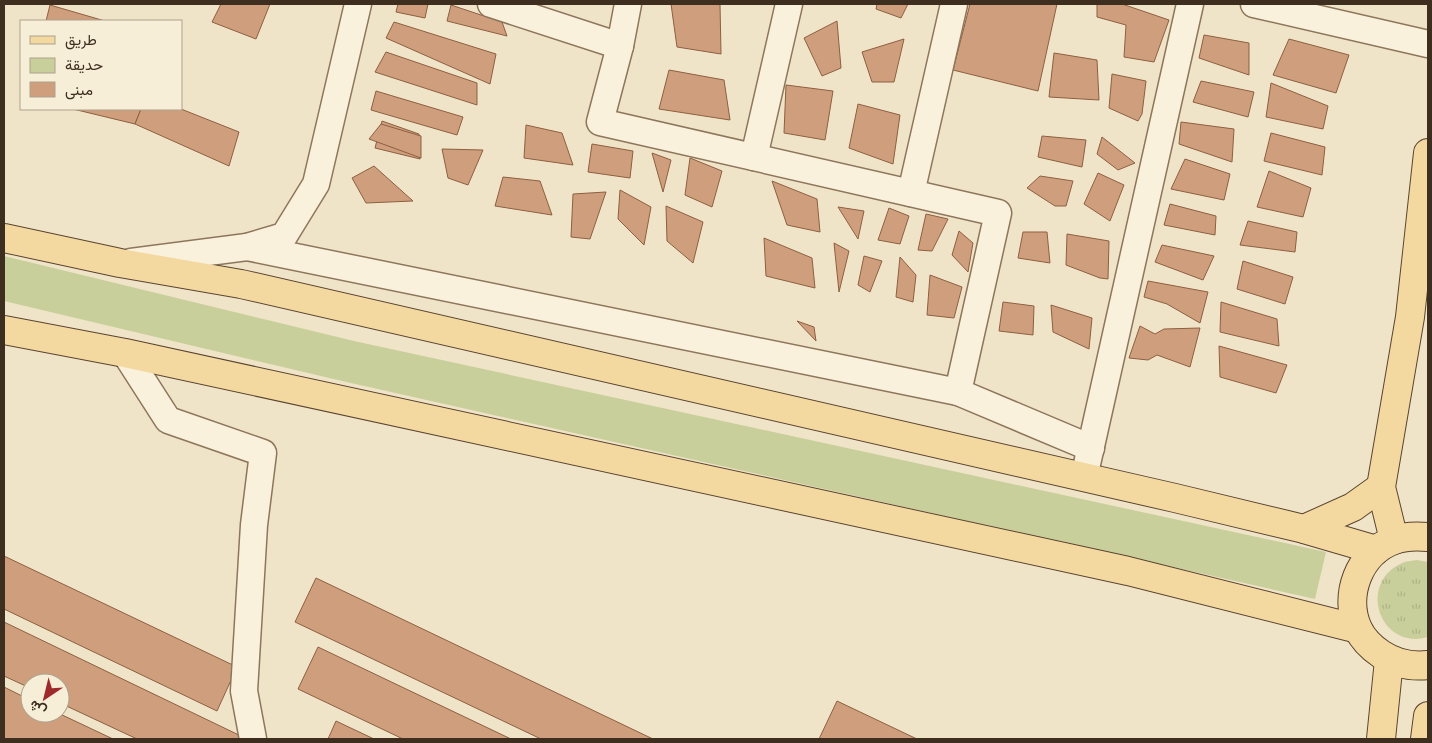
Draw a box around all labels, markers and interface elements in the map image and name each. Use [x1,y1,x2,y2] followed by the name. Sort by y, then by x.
[20,20,182,110] legend
[65,29,97,50] text: طريق
[65,54,103,75] text: حديقة
[65,79,93,100] text: مبنى
[20,673,70,723] north arrow
[25,696,50,722] text: ش

